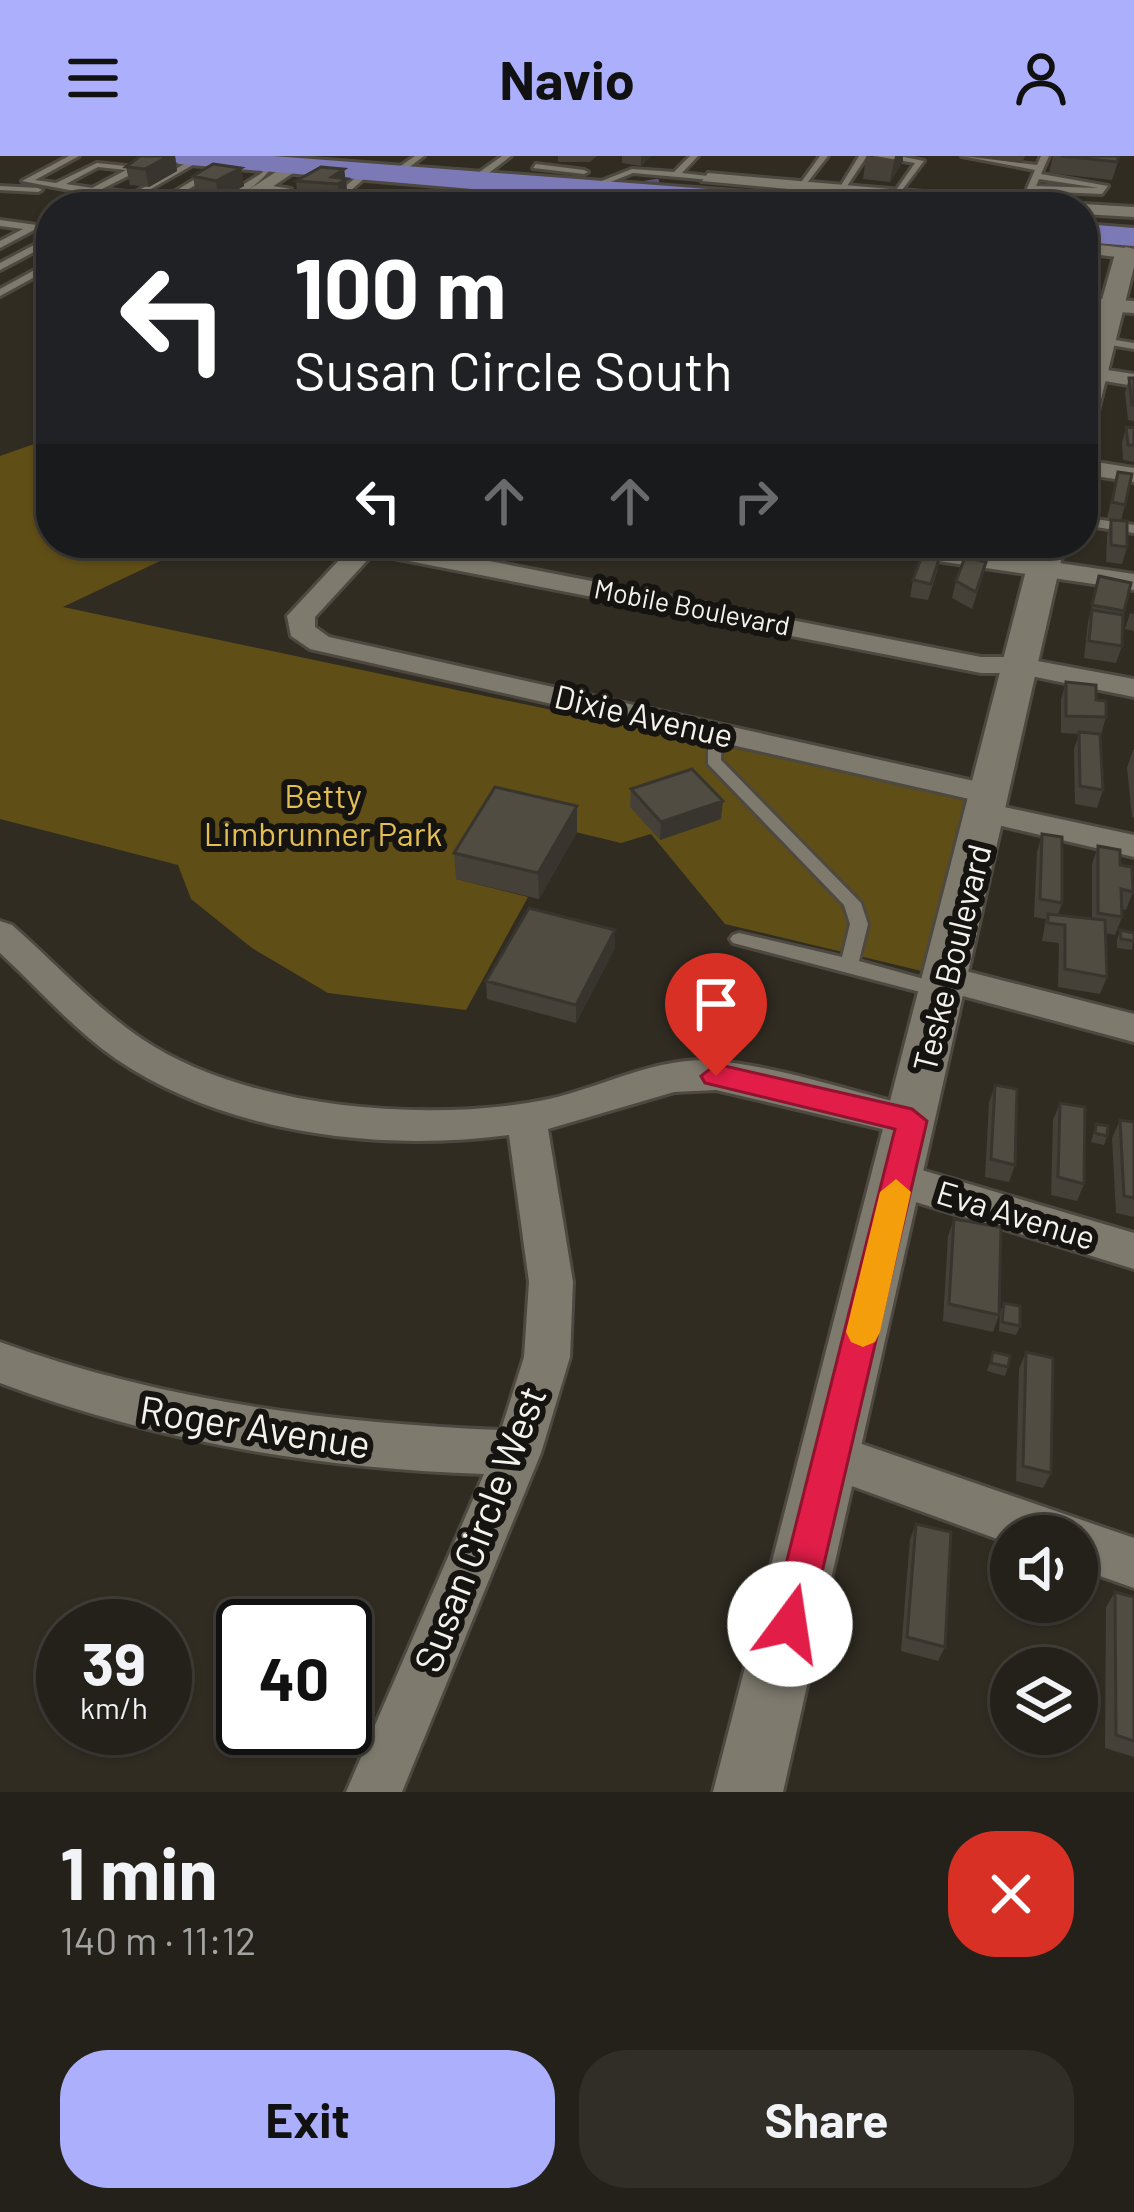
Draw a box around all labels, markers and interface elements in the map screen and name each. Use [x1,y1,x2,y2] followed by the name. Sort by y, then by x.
[60,45,126,111] icon: menu
[1008,45,1074,111] icon: person
[499,46,635,111] text: Navio
[294,235,506,336] text: 100 m
[96,240,252,396] icon: left
[294,337,733,402] text: Susan Circle South
[345,468,411,534] icon: left
[471,468,537,534] icon: ahead
[597,468,663,534] icon: ahead
[723,468,789,534] icon: right
[592,571,793,641] street label: Mobile Boulevard
[551,675,737,755] street label: Dixie Avenue
[204,775,442,853] park label: Betty Limbrunner Park
[903,840,999,1076] street label: Teske Boulevard
[665,953,767,1076] pin
[683,971,749,1037] icon: arrive
[932,1171,1100,1257] street label: Eva Avenue
[402,1379,555,1678] street label: Susan Circle West
[137,1384,374,1467] street label: Roger Avenue
[990,1515,1098,1755] map controls
[990,1515,1098,1623] button: sound
[727,1561,853,1687] position arrow
[216,1599,372,1755] speed limit sign: 40
[82,1626,146,1698] text: 39
[990,1647,1098,1755] button: layers
[80,1689,148,1725] text: km/h
[60,1828,218,1914] text: 1 min
[948,1831,1074,1957] button: close
[60,1916,256,1963] text: 140 m · 11:12
[60,2050,555,2188] button: Exit
[579,2050,1074,2188] button: Share

